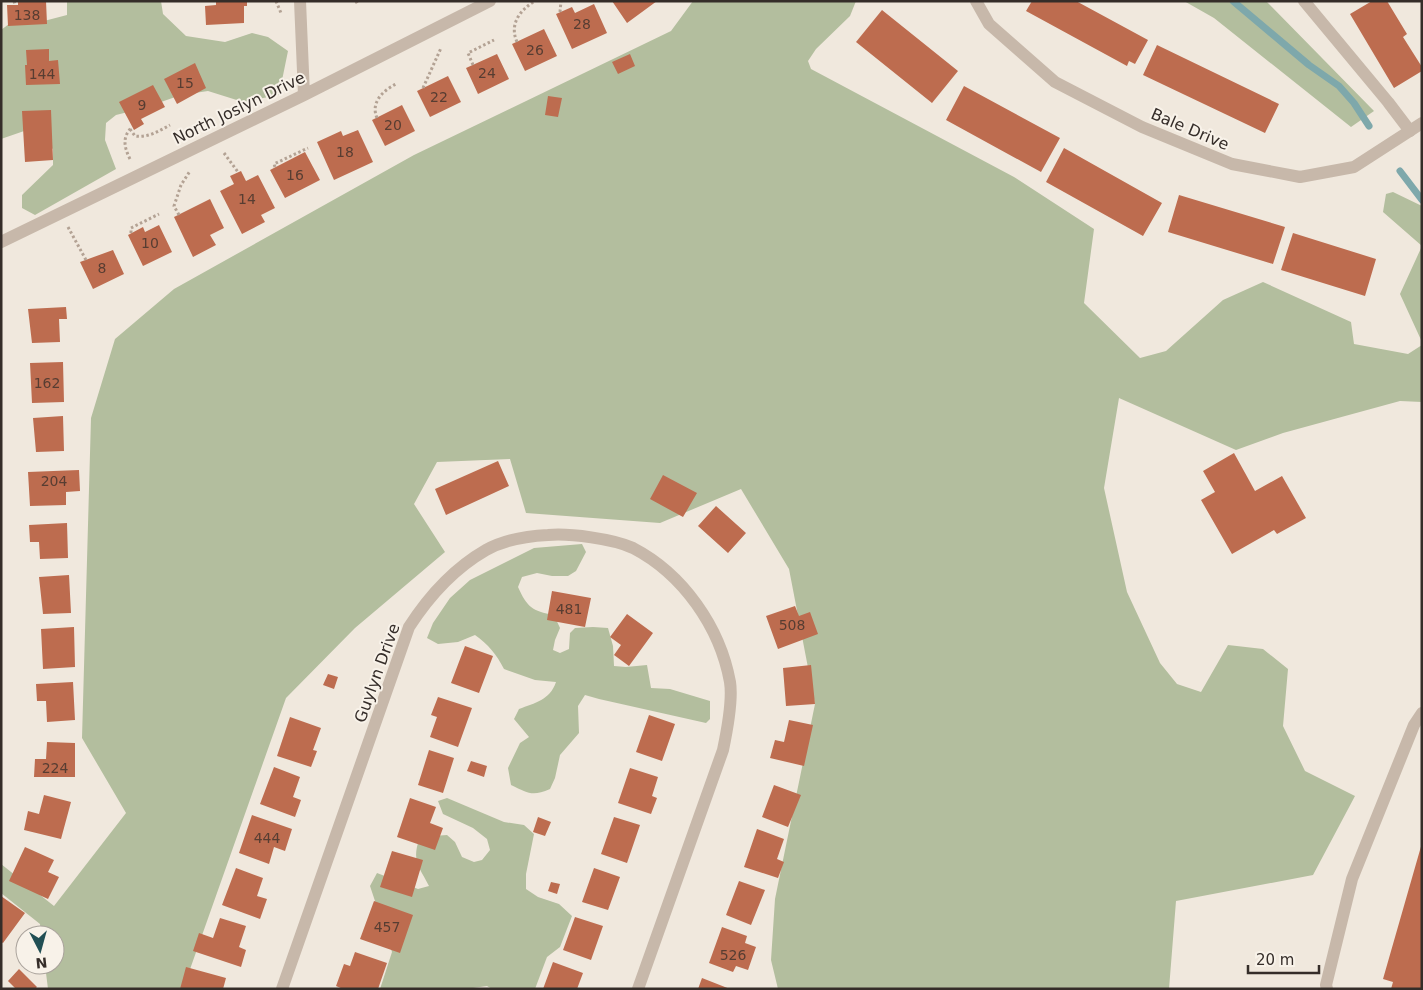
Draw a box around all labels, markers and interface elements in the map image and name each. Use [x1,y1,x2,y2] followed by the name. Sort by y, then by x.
[14,7,40,23] house number: 138
[573,16,591,32] house number: 28
[526,42,544,58] house number: 26
[478,65,496,81] house number: 24
[29,66,55,82] house number: 144
[170,68,308,148] street label: North Joslyn Drive
[176,75,194,91] house number: 15
[430,89,448,105] house number: 22
[138,97,146,113] house number: 9
[1148,104,1232,154] street label: Bale Drive
[384,117,402,133] house number: 20
[336,144,354,160] house number: 18
[286,167,304,183] house number: 16
[238,191,256,207] house number: 14
[141,235,159,251] house number: 10
[98,260,106,276] house number: 8
[34,375,60,391] house number: 162
[41,473,67,489] house number: 204
[556,601,582,617] house number: 481
[779,617,805,633] house number: 508
[350,621,404,725] street label: Guylyn Drive
[42,760,68,776] house number: 224
[254,830,280,846] house number: 444
[374,919,400,935] house number: 457
[15,925,65,975] north arrow
[1248,942,1319,974] scale bar
[720,947,746,963] house number: 526
[1256,951,1294,969] text: 20 m
[35,954,48,971] text: N

